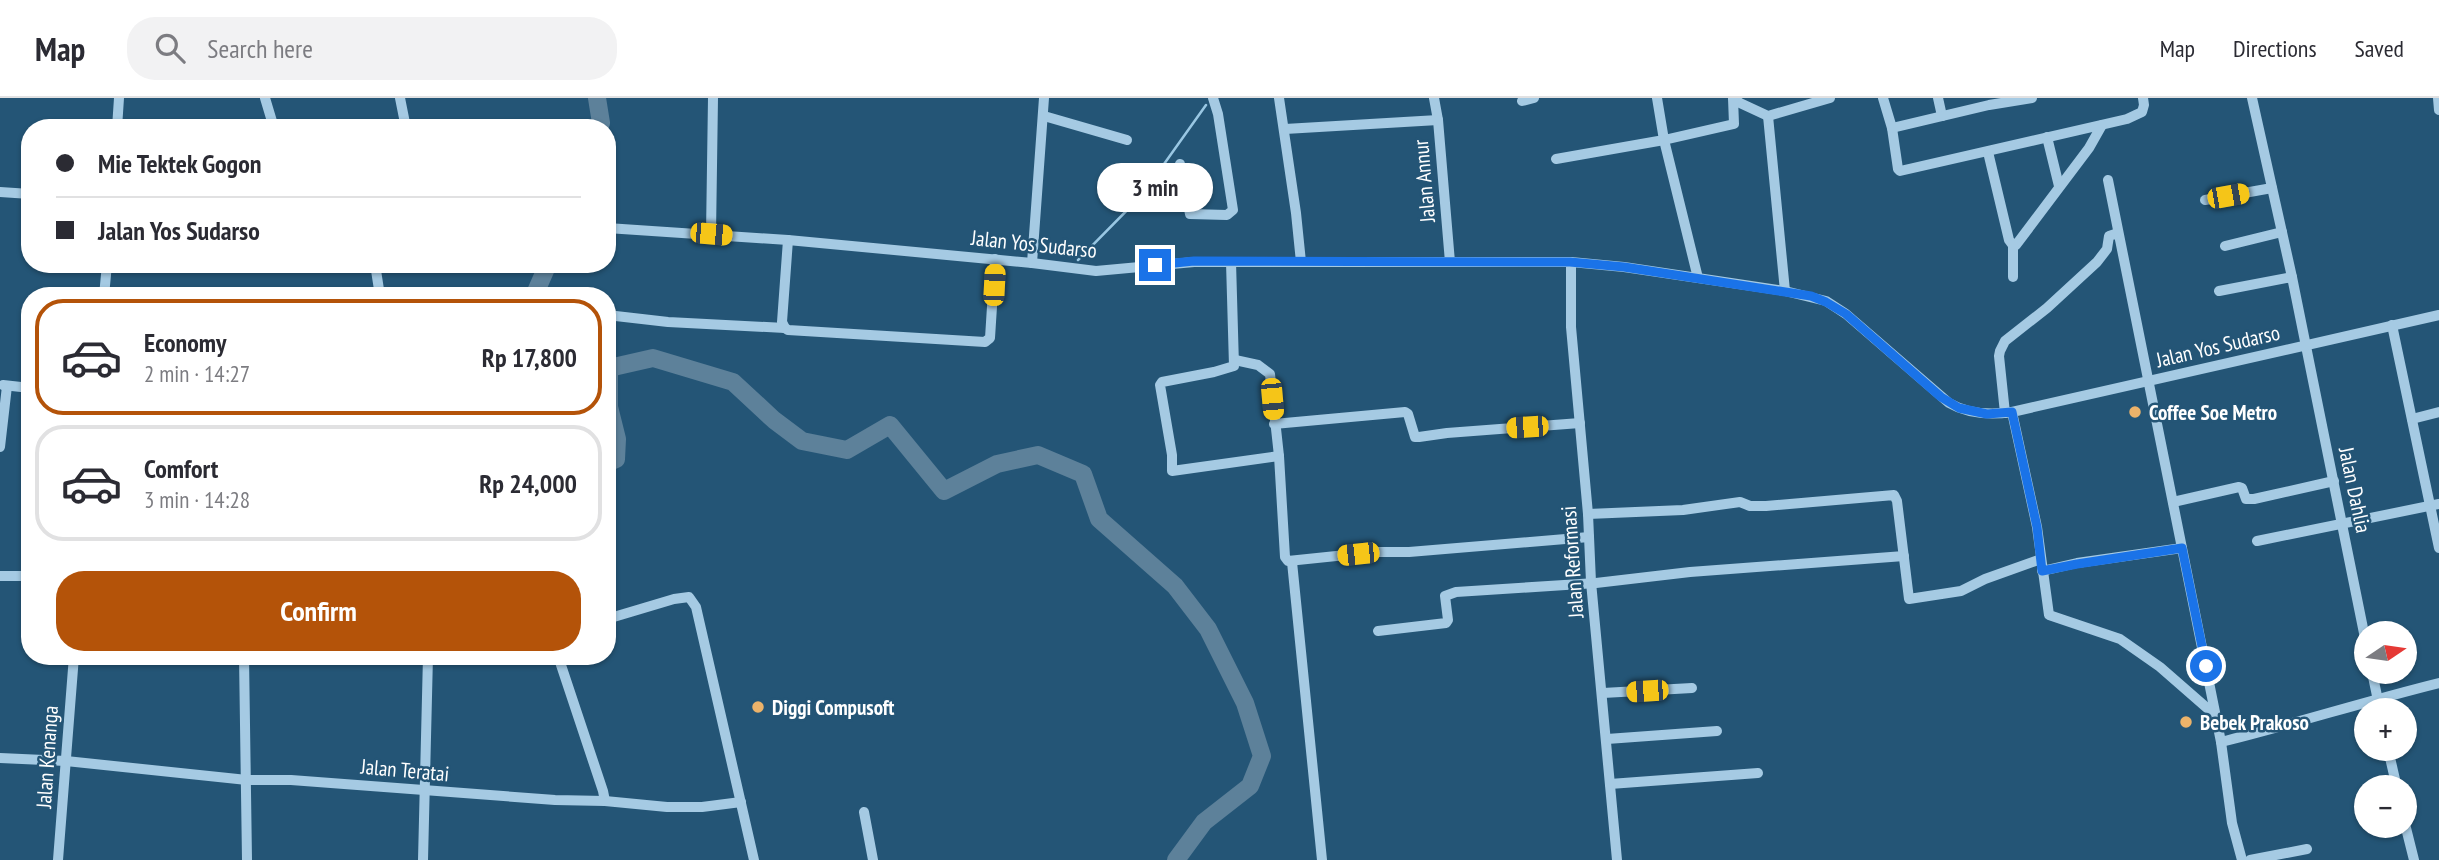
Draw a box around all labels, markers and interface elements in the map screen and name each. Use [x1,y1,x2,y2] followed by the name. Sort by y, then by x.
[127,17,617,80] search box
[35,27,85,70] text: Map
[151,29,189,67] icon: search
[207,32,313,65] text: Search here
[2160,33,2195,64] text: Map
[2233,33,2317,64] text: Directions
[2355,33,2404,64] text: Saved
[1407,138,1441,225] street label: Jalan Annur
[98,147,261,180] text: Mie Tektek Gogon
[1097,164,1213,212] callout: 3 min
[1132,173,1178,202] text: 3 min
[2206,182,2251,210] car
[98,214,260,247] text: Jalan Yos Sudarso
[690,222,733,246] car
[969,224,1098,264] street label: Jalan Yos Sudarso
[1139,249,1171,281] route end
[983,263,1006,307] car
[2153,319,2282,374] street label: Jalan Yos Sudarso
[60,326,123,389] icon: car
[144,326,226,359] text: Economy
[482,341,577,374] text: Rp 17,800
[144,359,250,388] text: 2 min · 14:27
[1260,377,1285,421] car
[2149,399,2277,426] place label: Coffee Soe Metro
[2127,404,2143,420] marker: Coffee Soe Metro
[1506,415,1549,439] car
[2333,444,2377,535] street label: Jalan Dahlia
[60,452,123,515] icon: car
[144,452,218,485] text: Comfort
[479,467,577,500] text: Rp 24,000
[144,485,250,514] text: 3 min · 14:28
[1555,505,1589,620] street label: Jalan Reformasi
[1337,541,1380,567] car
[56,571,581,651] button: Confirm
[2354,621,2417,684] north arrow
[2354,621,2417,838] map controls
[2190,650,2222,682] route start
[1626,679,1669,703] car
[772,694,894,721] place label: Diggi Compusoft
[2354,698,2417,761] button: +
[750,699,766,715] marker: Diggi Compusoft
[30,705,64,810] street label: Jalan Kenanga
[2200,709,2309,736] place label: Bebek Prakoso
[2178,714,2194,730] marker: Bebek Prakoso
[359,753,450,787] street label: Jalan Teratai
[2354,775,2417,838] button: −

